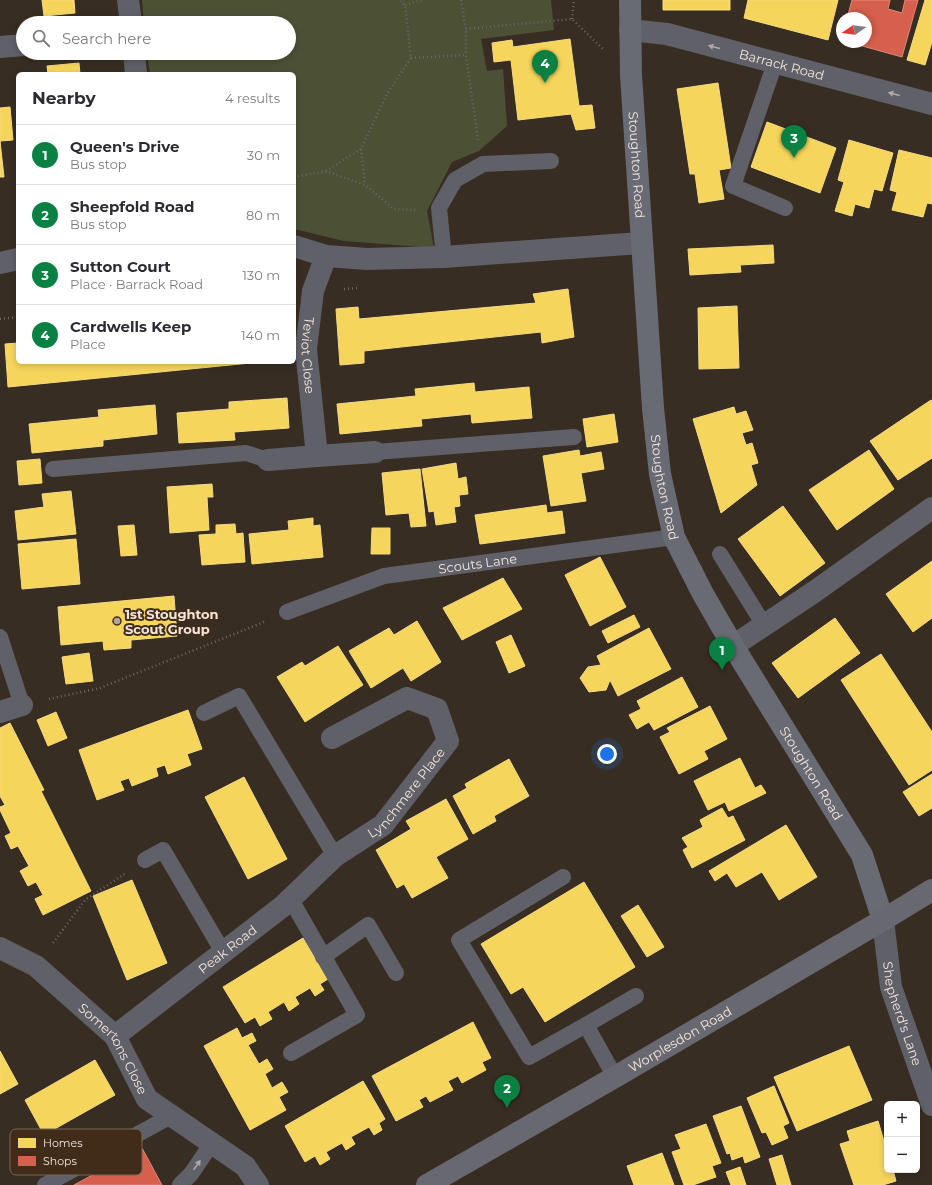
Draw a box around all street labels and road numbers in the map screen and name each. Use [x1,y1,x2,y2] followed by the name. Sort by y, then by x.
[738,45,826,83] street label: Barrack Road
[625,111,648,219] street label: Stoughton Road
[298,316,319,394] street label: Teviot Close
[648,434,682,542] street label: Stoughton Road
[437,550,518,577] street label: Scouts Lane
[777,723,846,823] street label: Stoughton Road
[364,744,448,841] street label: Lynchmere Place
[195,921,260,977] street label: Peak Road
[880,961,926,1068] street label: Shepherd's Lane
[75,1000,151,1097] street label: Somertons Close
[625,1003,734,1075] street label: Worplesdon Road

